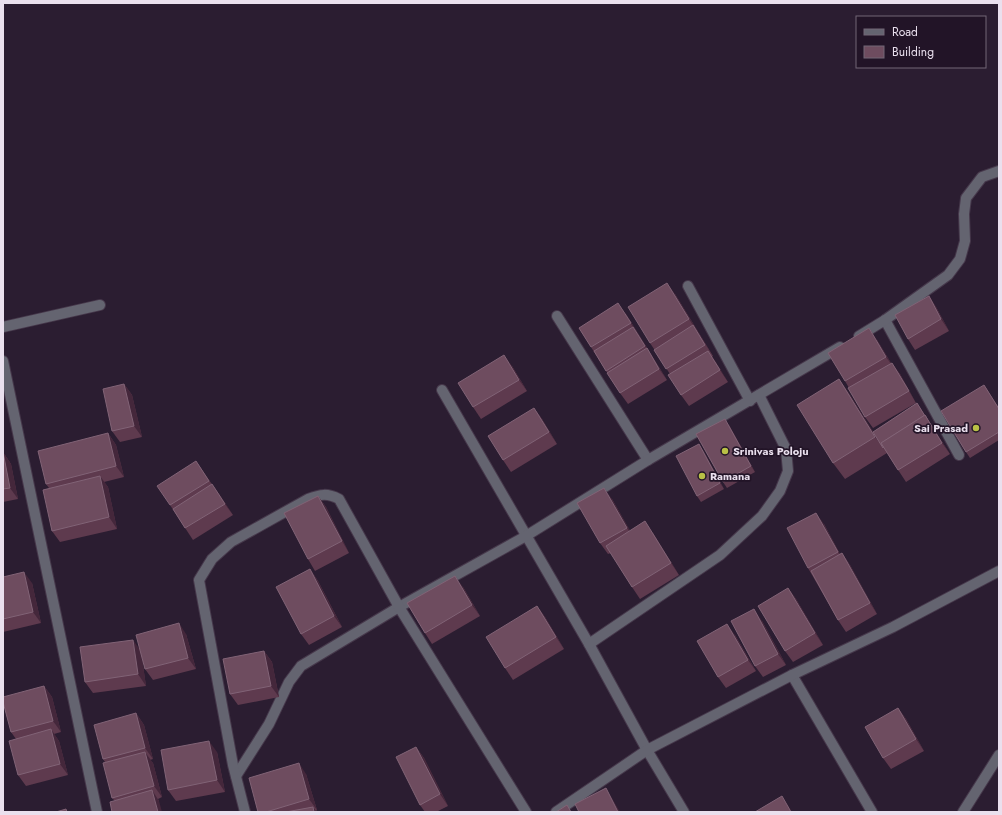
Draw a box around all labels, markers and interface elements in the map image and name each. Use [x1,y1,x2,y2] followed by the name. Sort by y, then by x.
[856,16,986,68] legend
[892,23,918,41] text: Road
[892,43,934,61] text: Building
[914,420,968,436] place label: Sai Prasad
[971,423,981,433] marker: Sai Prasad
[733,443,809,459] place label: Srinivas Poloju
[720,446,730,456] marker: Srinivas Poloju
[710,468,750,484] place label: Ramana
[697,471,707,481] marker: Ramana

